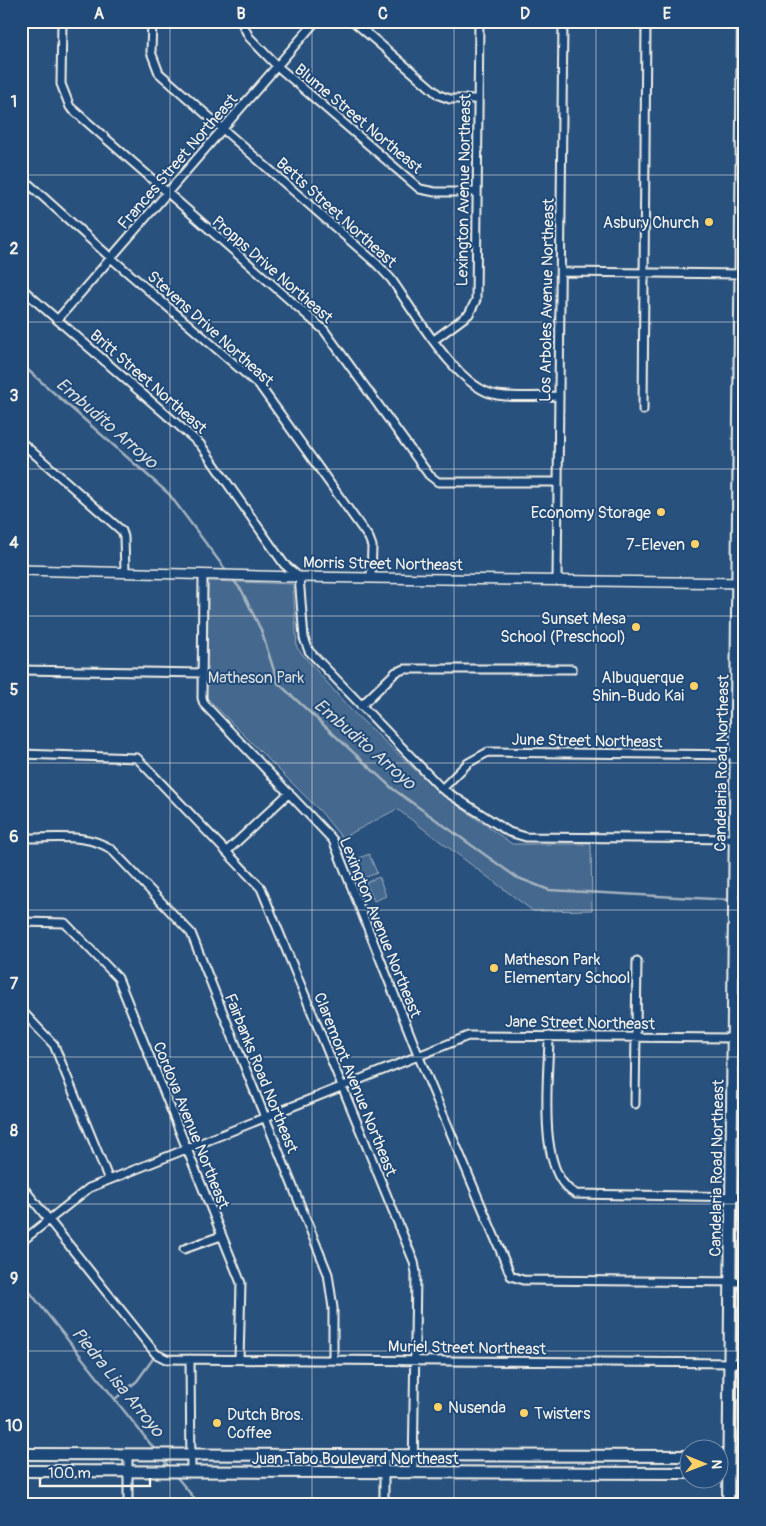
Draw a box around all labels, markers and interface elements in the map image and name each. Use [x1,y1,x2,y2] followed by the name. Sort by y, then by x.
[94,4,105,24] text: A
[236,4,246,24] text: B
[378,4,388,24] text: C
[520,4,530,24] text: D
[663,4,672,24] text: E
[290,59,427,178] street label: Blume Street Northeast
[113,89,242,233] street label: Frances Street Northeast
[11,92,17,112] text: 1
[452,93,476,287] street label: Lexington Avenue Northeast
[272,153,401,273] street label: Betts Street Northeast
[535,197,559,402] street label: Los Arboles Avenue Northeast
[208,212,337,328] street label: Propps Drive Northeast
[603,213,699,233] place label: Asbury Church
[703,216,715,228] marker: Asbury Church
[10,239,19,259] text: 2
[143,267,278,391] street label: Stevens Drive Northeast
[86,325,211,438] street label: Britt Street Northeast
[51,373,163,475] water label: Embudito Arroyo
[10,386,19,406] text: 3
[531,503,651,523] place label: Economy Storage
[655,506,667,518] marker: Economy Storage
[9,533,19,553] text: 4
[626,535,685,555] place label: 7-Eleven
[689,538,701,550] marker: 7-Eleven
[303,553,464,575] street label: Morris Street Northeast
[500,609,626,647] place label: Sunset Mesa School (Preschool)
[630,621,642,633] marker: Sunset Mesa School (Preschool)
[208,668,305,688] park label: Matheson Park
[592,668,684,706] place label: Albuquerque Shin-Budo Kai
[710,674,734,852] street label: Candelaria Road Northeast
[10,680,19,700] text: 5
[688,680,700,692] marker: Albuquerque Shin-Budo Kai
[309,694,421,796] water label: Embudito Arroyo
[511,730,663,752] street label: June Street Northeast
[9,827,19,847] text: 6
[335,834,426,1021] street label: Lexington Avenue Northeast
[504,950,630,988] place label: Matheson Park Elementary School
[488,962,500,974] marker: Matheson Park Elementary School
[10,974,19,994] text: 7
[309,990,401,1180] street label: Claremont Avenue Northeast
[220,991,302,1157] street label: Fairbanks Road Northeast
[505,1012,656,1034] street label: Jane Street Northeast
[148,1039,234,1212] street label: Cordova Avenue Northeast
[705,1079,729,1257] street label: Candelaria Road Northeast
[10,1121,18,1141] text: 8
[10,1269,18,1289] text: 9
[66,1323,170,1443] water label: Piedra Lisa Arroyo
[388,1337,547,1359] street label: Muriel Street Northeast
[448,1398,506,1418] place label: Nusenda
[432,1401,444,1413] marker: Nusenda
[534,1404,590,1424] place label: Twisters
[227,1405,304,1443] place label: Dutch Bros. Coffee
[518,1407,530,1419] marker: Twisters
[5,1416,23,1436] text: 10
[211,1417,223,1429] marker: Dutch Bros. Coffee
[678,1438,728,1488] north arrow
[251,1449,459,1469] street label: Juan Tabo Boulevard Northeast
[40,1456,150,1488] scale bar
[708,1459,725,1469] text: N
[48,1464,91,1483] text: 100 m

